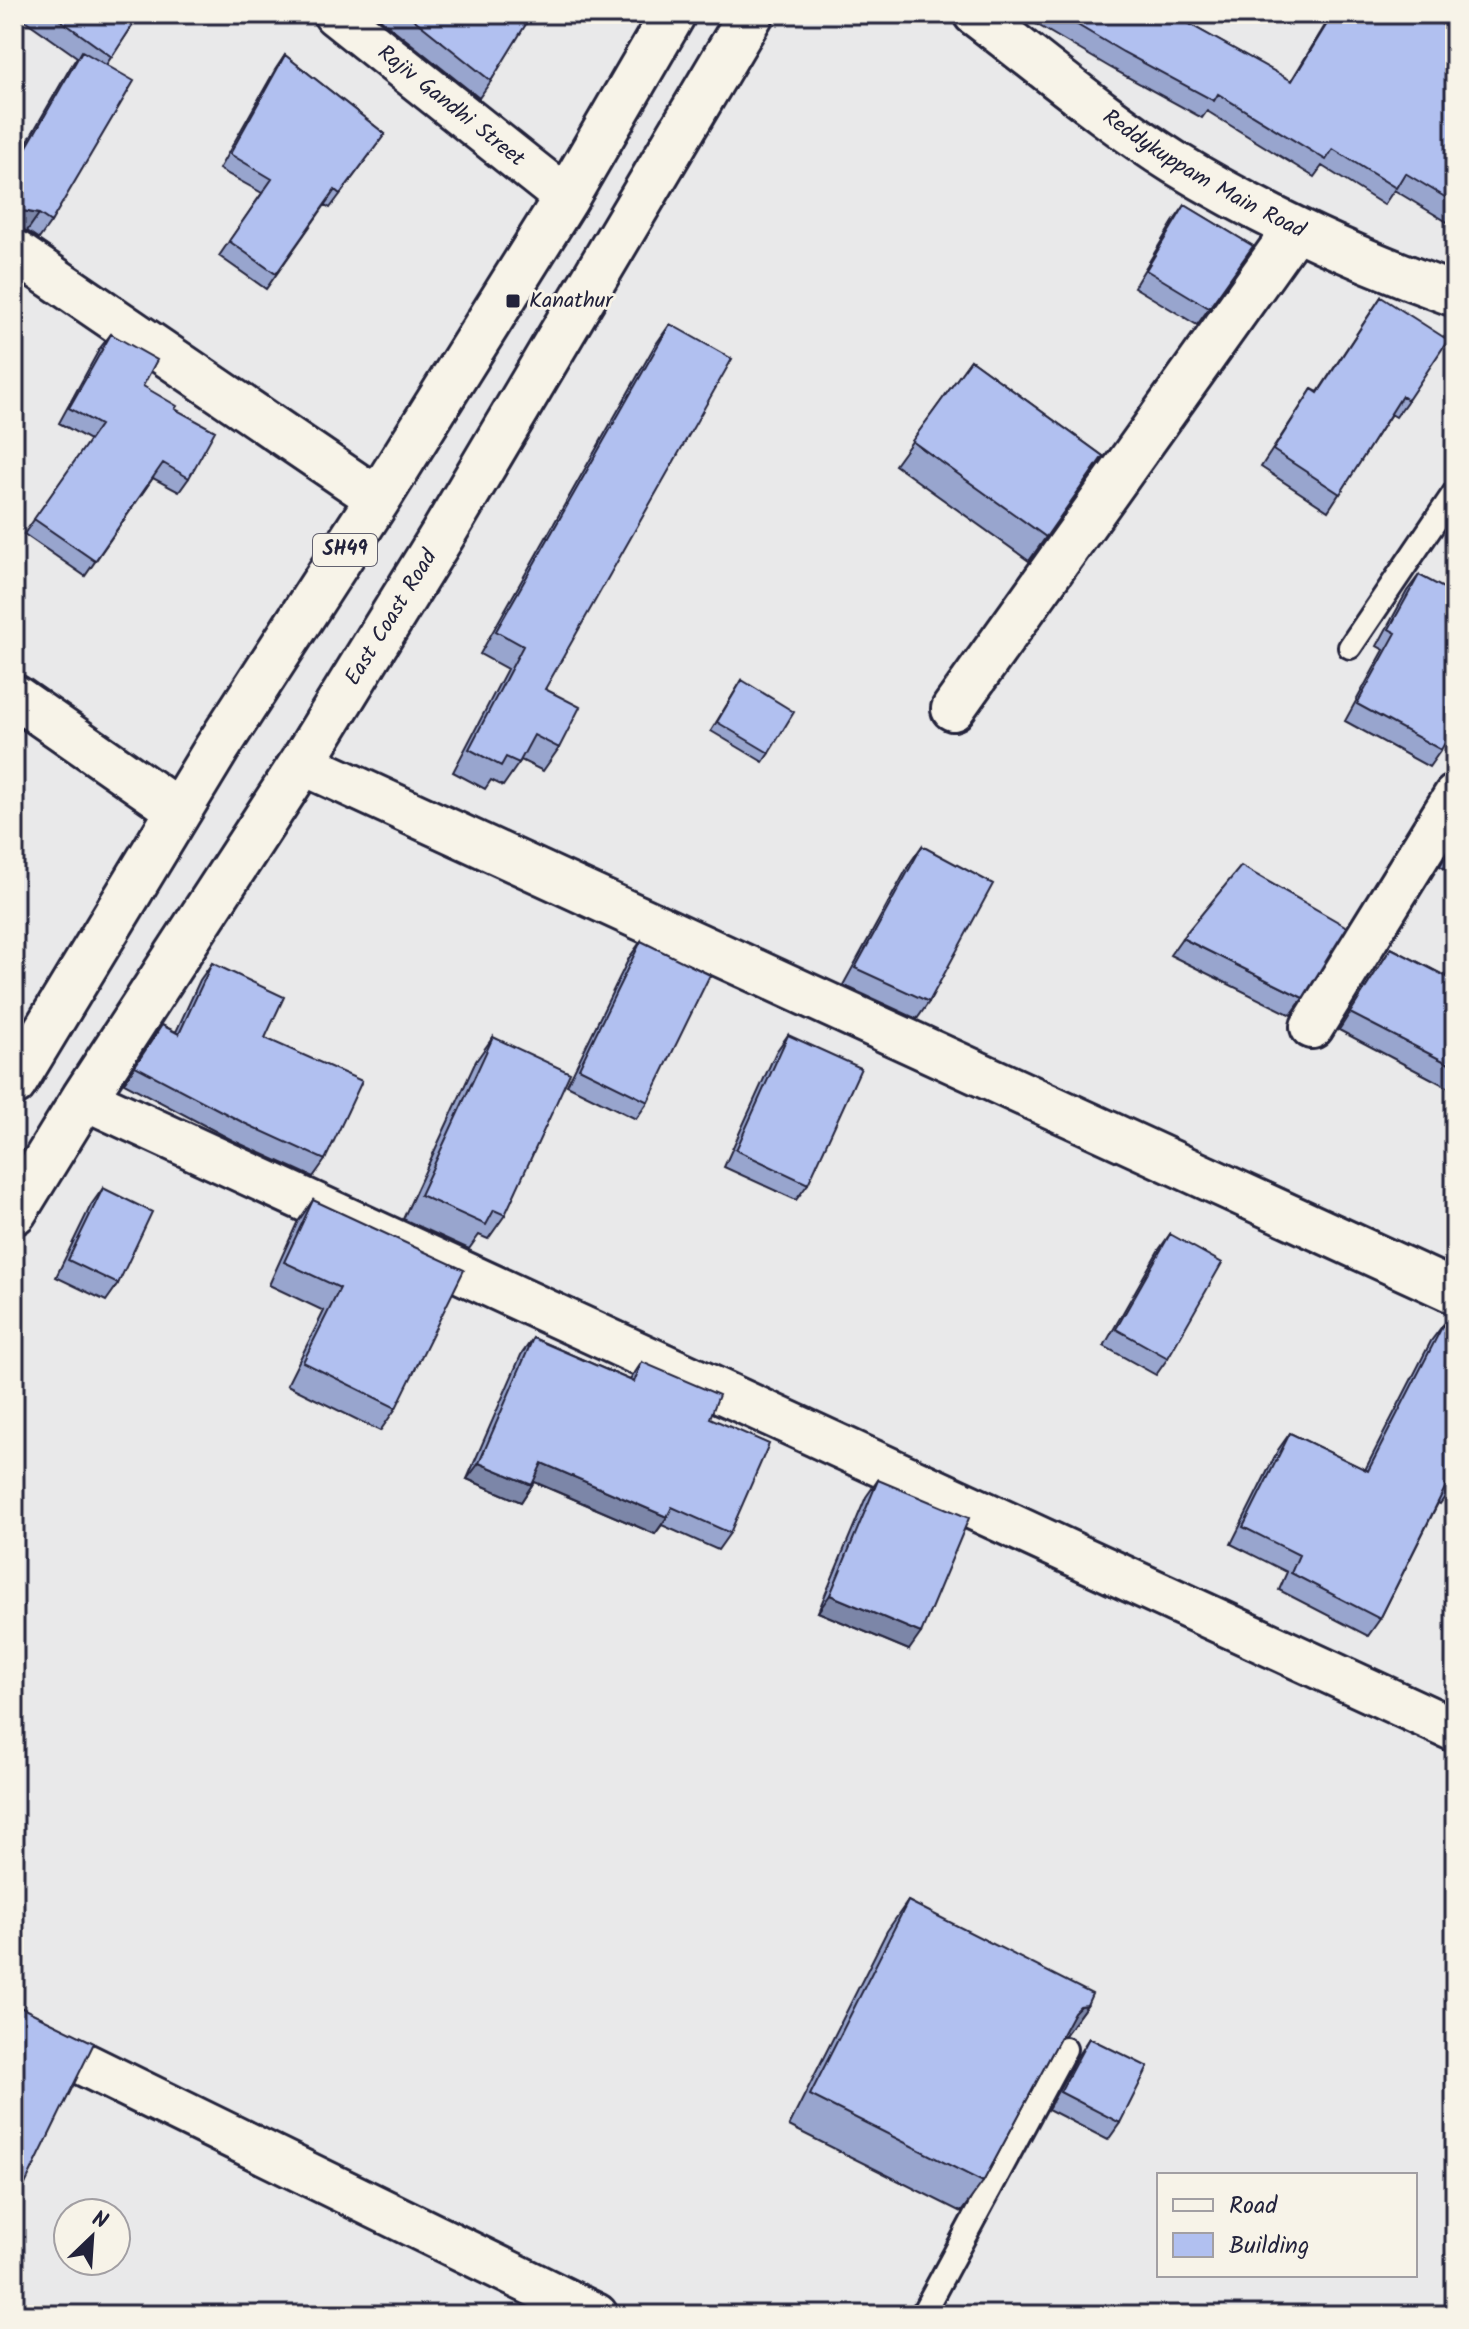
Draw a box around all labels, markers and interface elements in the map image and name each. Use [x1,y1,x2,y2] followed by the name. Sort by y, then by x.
[369,36,533,176] street label: Rajiv Gandhi Street
[1095,101,1312,249] street label: Reddykuppam Main Road
[529,284,614,319] place label: Kanathur
[504,292,522,310] marker: Kanathur
[313,534,377,566] road number: SH49
[336,542,447,693] street label: East Coast Road
[1157,2173,1417,2277] legend
[1229,2187,1278,2226] text: Road
[52,2197,132,2277] north arrow
[86,2202,113,2240] text: N
[1229,2227,1309,2266] text: Building

